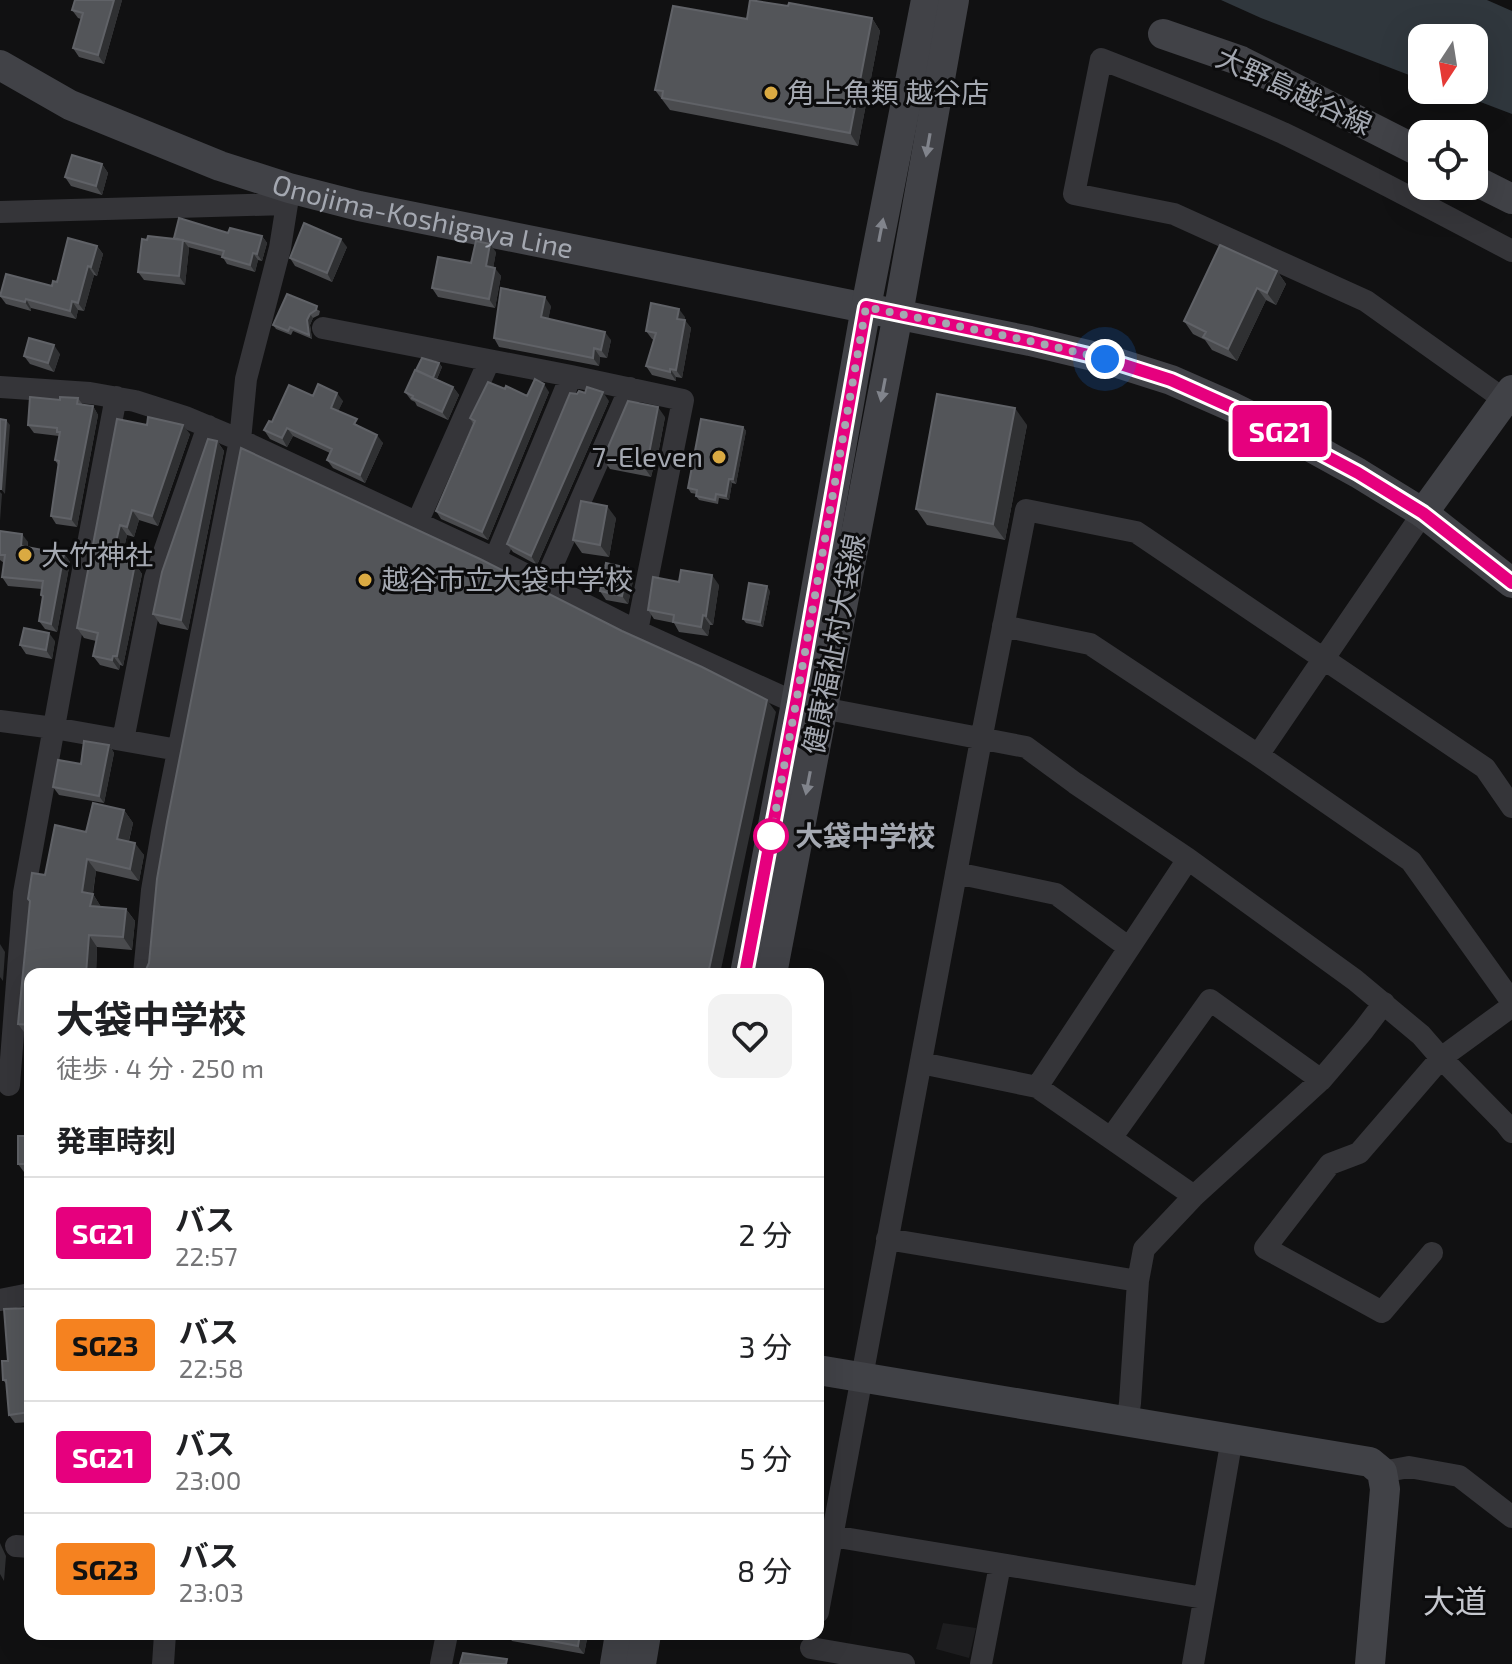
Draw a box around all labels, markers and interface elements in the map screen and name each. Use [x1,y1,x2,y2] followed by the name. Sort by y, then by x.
[1408,24,1488,104] north arrow
[1408,24,1488,200] map controls
[1211,39,1378,141] street label: 大野島越谷線
[787,75,989,109] place label: 角上魚類 越谷店
[762,84,780,102] marker: 角上魚類 越谷店
[1408,120,1488,200] button: locate
[922,132,934,157] one-way arrow
[269,166,576,265] street label: Onojima-Koshigaya Line
[875,217,888,242] one-way arrow
[1085,339,1125,379] your location
[876,378,889,403] one-way arrow
[1224,405,1336,457] line badge: SG21
[1249,414,1311,448] text: SG21
[592,439,703,473] place label: 7-Eleven
[710,448,728,466] marker: 7-Eleven
[795,531,871,757] street label: 健康福祉村大袋線
[41,537,153,571] place label: 大竹神社
[16,546,34,564] marker: 大竹神社
[381,562,633,596] place label: 越谷市立大袋中学校
[356,571,374,589] marker: 越谷市立大袋中学校
[801,771,813,796] one-way arrow
[795,818,935,852] place label: 大袋中学校
[754,819,788,853] marker: 大袋中学校
[708,994,792,1078] button: heart
[56,995,246,1041] text: 大袋中学校
[56,1052,264,1083] text: 徒歩 · 4 分 · 250 m
[56,1122,176,1158] text: 発車時刻
[175,1201,235,1237] text: バス
[72,1216,135,1250] text: SG21
[738,1216,792,1252] text: 2 分
[175,1240,238,1271] text: 22:57
[179,1313,239,1349] text: バス
[72,1328,139,1362] text: SG23
[739,1328,792,1364] text: 3 分
[179,1352,244,1383] text: 22:58
[175,1425,235,1461] text: バス
[72,1440,135,1474] text: SG21
[739,1440,792,1476] text: 5 分
[175,1464,241,1495] text: 23:00
[179,1537,239,1573] text: バス
[72,1552,139,1586] text: SG23
[737,1552,792,1588] text: 8 分
[179,1576,244,1607] text: 23:03
[1423,1581,1487,1619] district label: 大道

